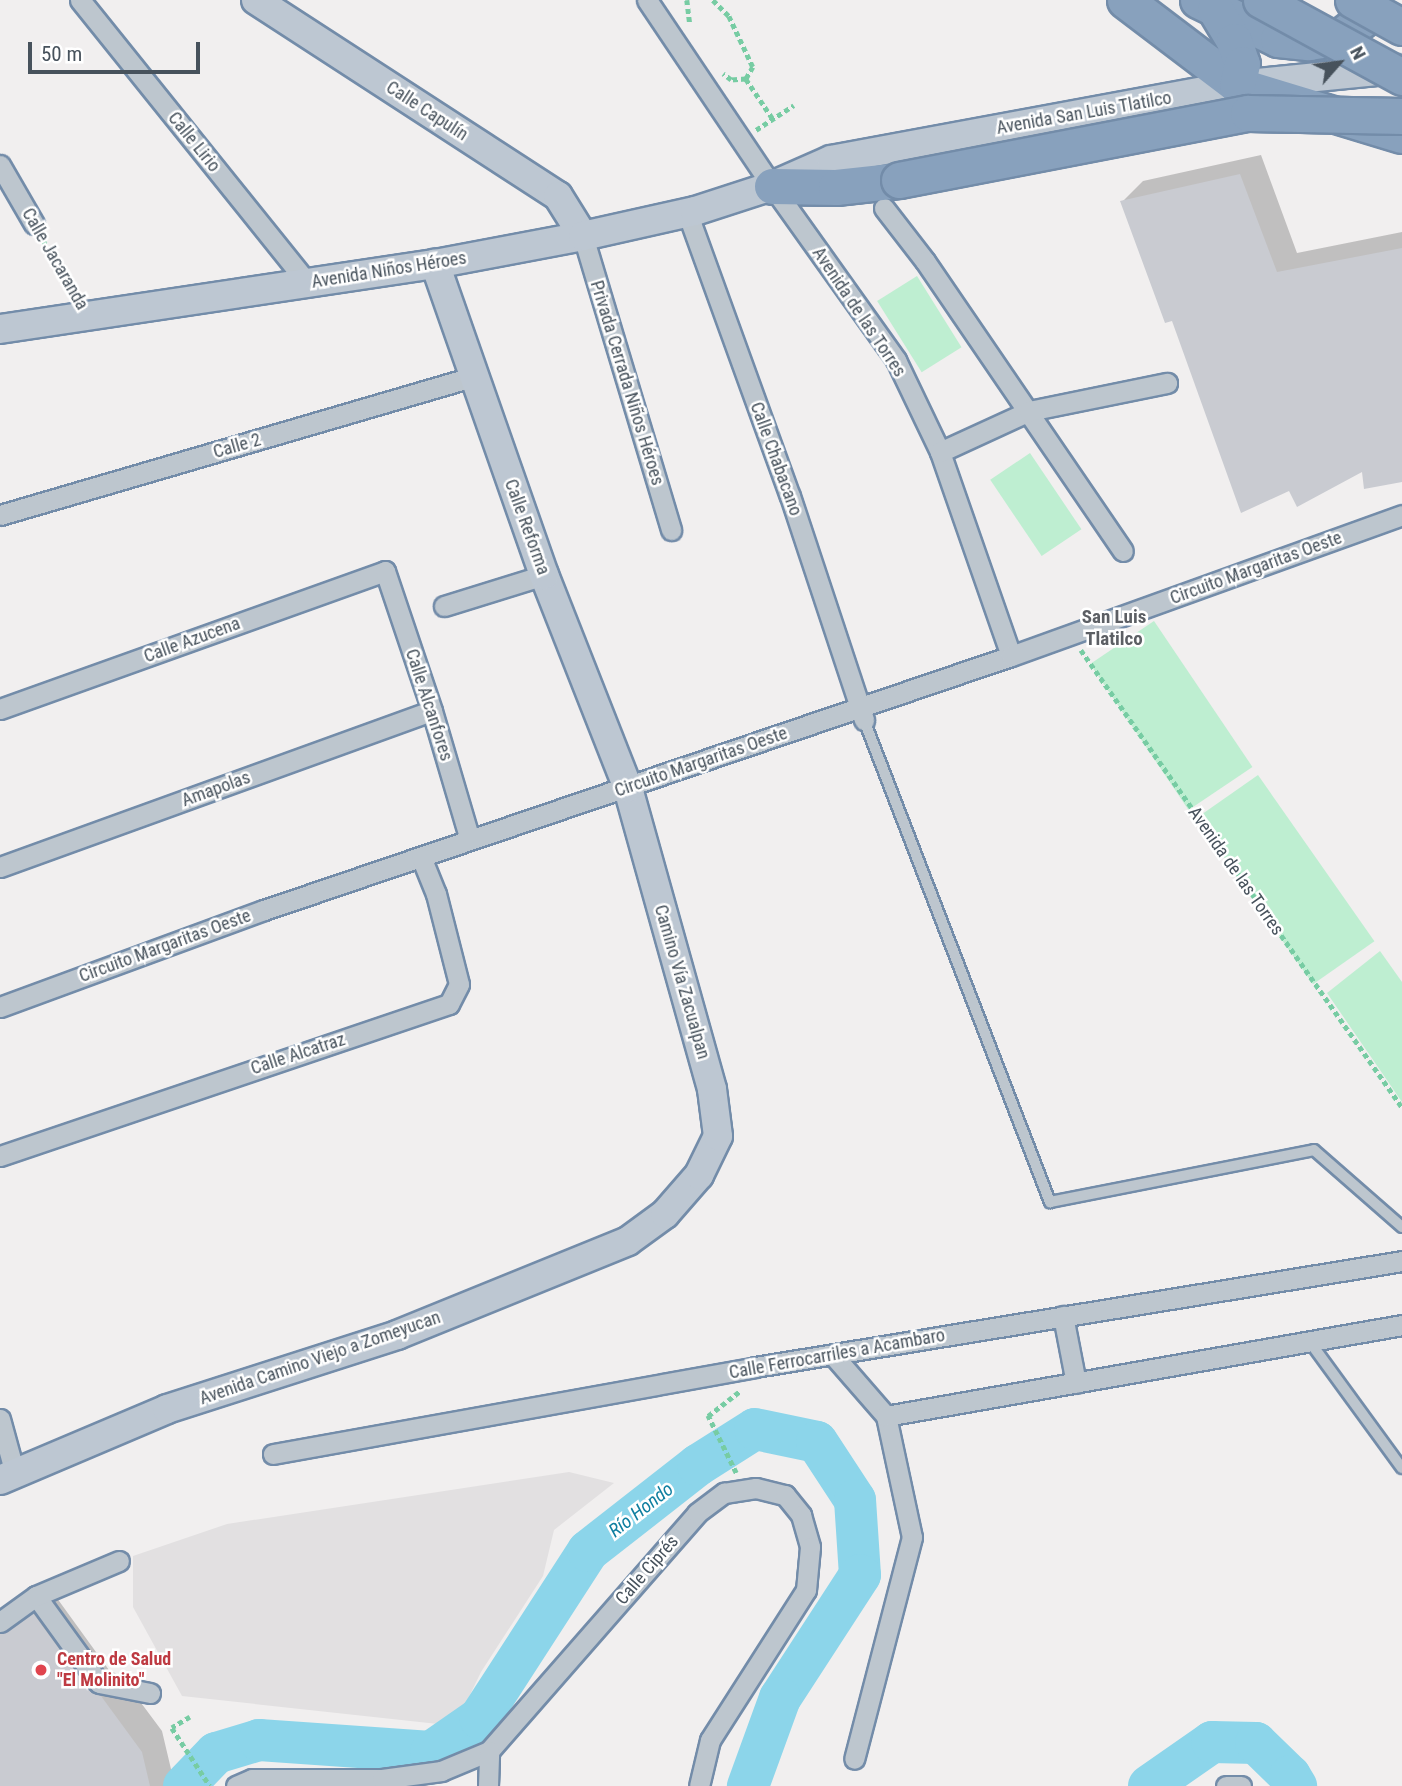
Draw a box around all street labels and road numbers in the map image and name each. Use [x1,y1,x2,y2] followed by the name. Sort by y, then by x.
[382,77,472,145] street label: Calle Capulín
[995,87,1173,139] street label: Avenida San Luis Tlatilco
[163,108,225,176] street label: Calle Lirio
[17,204,93,314] street label: Calle Jacaranda
[808,243,910,381] street label: Avenida de las Torres
[310,247,468,293] street label: Avenida Niños Héroes
[586,278,668,488] street label: Privada Cerrada Niños Héroes
[745,399,807,519] street label: Calle Chabacano
[211,429,263,463] street label: Calle 2
[500,476,554,578] street label: Calle Reforma
[1167,527,1345,609] street label: Circuito Margaritas Oeste
[141,613,243,667] street label: Calle Azucena
[401,646,457,764] street label: Calle Alcanfores
[612,722,790,802] street label: Circuito Margaritas Oeste
[179,767,253,811] street label: Amapolas
[1184,803,1288,939] street label: Avenida de las Torres
[650,902,714,1062] street label: Camino Vía Zacualpan
[76,905,254,987] street label: Circuito Margaritas Oeste
[248,1029,348,1079] street label: Calle Alcatraz
[197,1307,443,1409] street label: Avenida Camino Viejo a Zomeyucan
[727,1324,947,1384] street label: Calle Ferrocarriles a Acambaro
[611,1531,683,1609] street label: Calle Ciprés

